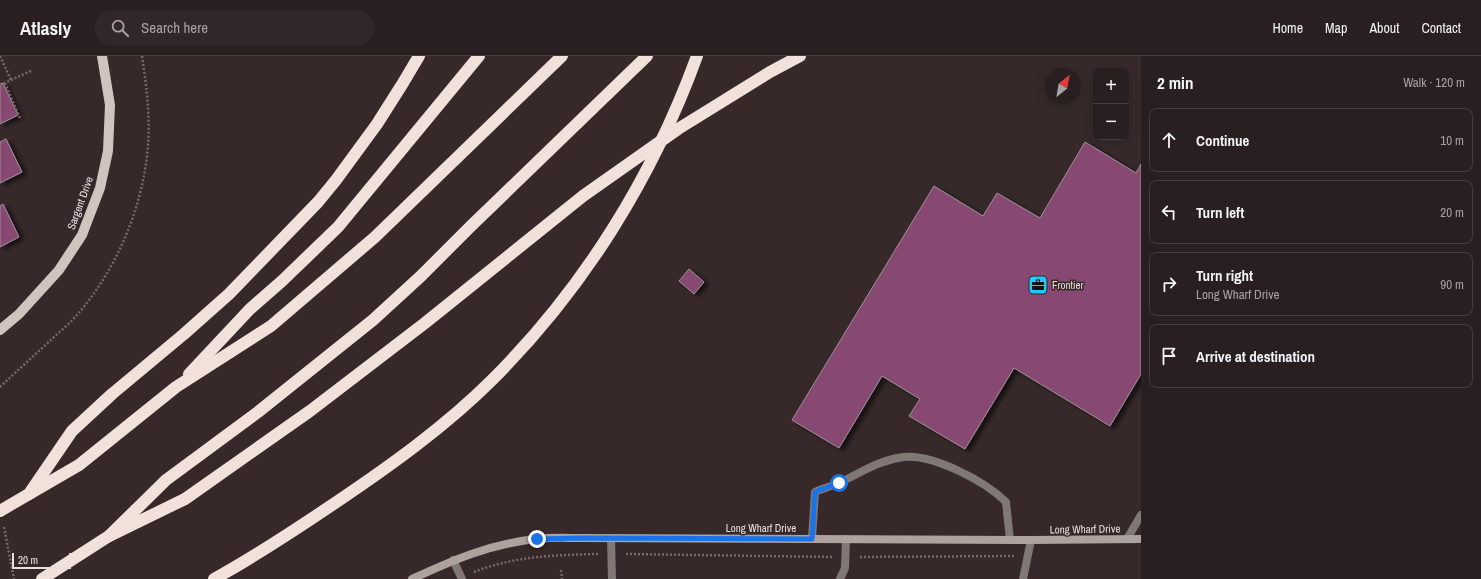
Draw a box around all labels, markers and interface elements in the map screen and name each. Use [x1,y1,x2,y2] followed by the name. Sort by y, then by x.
[95,10,375,46] search box
[20,15,71,41] text: Atlasly
[109,17,131,39] icon: search
[141,17,208,38] text: Search here
[1272,19,1303,37] text: Home
[1325,19,1347,37] text: Map
[1369,19,1399,37] text: About
[1421,19,1461,37] text: Contact
[1045,68,1081,104] north arrow
[1093,68,1129,140] map controls
[1093,68,1129,104] button: +
[1157,71,1193,94] text: 2 min
[1403,74,1465,91] text: Walk · 120 m
[1093,104,1129,140] button: −
[1158,129,1180,151] icon: ahead
[1196,130,1249,151] text: Continue
[1440,132,1464,149] text: 10 m
[64,174,96,232] street label: Sargent Drive
[1158,201,1180,223] icon: left
[1196,202,1244,223] text: Turn left
[1440,204,1464,221] text: 20 m
[1196,265,1253,286] text: Turn right
[1158,273,1180,295] icon: right
[1027,274,1049,296] office icon: Frontier
[1440,276,1464,293] text: 90 m
[1052,278,1084,292] place label: Frontier
[1196,286,1280,303] text: Long Wharf Drive
[1158,345,1180,367] icon: arrive
[1196,346,1315,367] text: Arrive at destination
[830,474,848,492] route start
[726,521,796,535] street label: Long Wharf Drive
[1050,521,1120,537] street label: Long Wharf Drive
[528,530,546,548] route end
[12,551,71,570] scale bar
[18,553,38,567] text: 20 m

